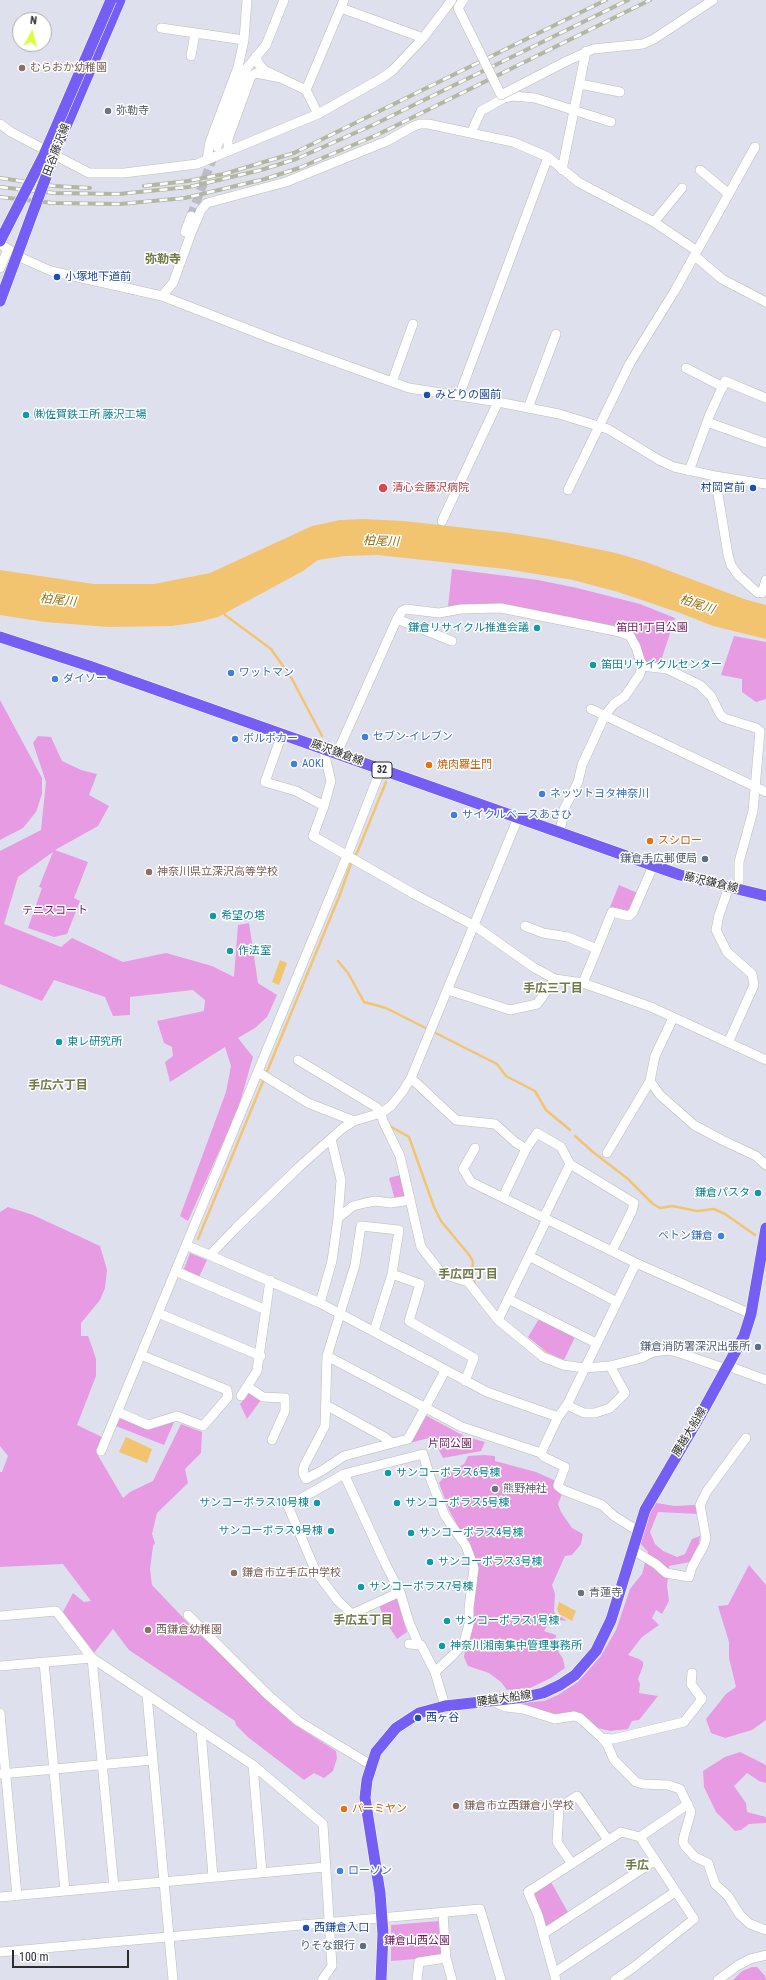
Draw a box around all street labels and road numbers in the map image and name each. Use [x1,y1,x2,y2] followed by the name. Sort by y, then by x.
[41,122,73,178] street label: 田谷藤沢線
[309,737,365,769] street label: 藤沢鎌倉線
[372,762,392,778] road number: 32
[683,870,739,896] street label: 藤沢鎌倉線
[670,1405,710,1459] street label: 腰越大船線
[476,1689,532,1709] street label: 腰越大船線

